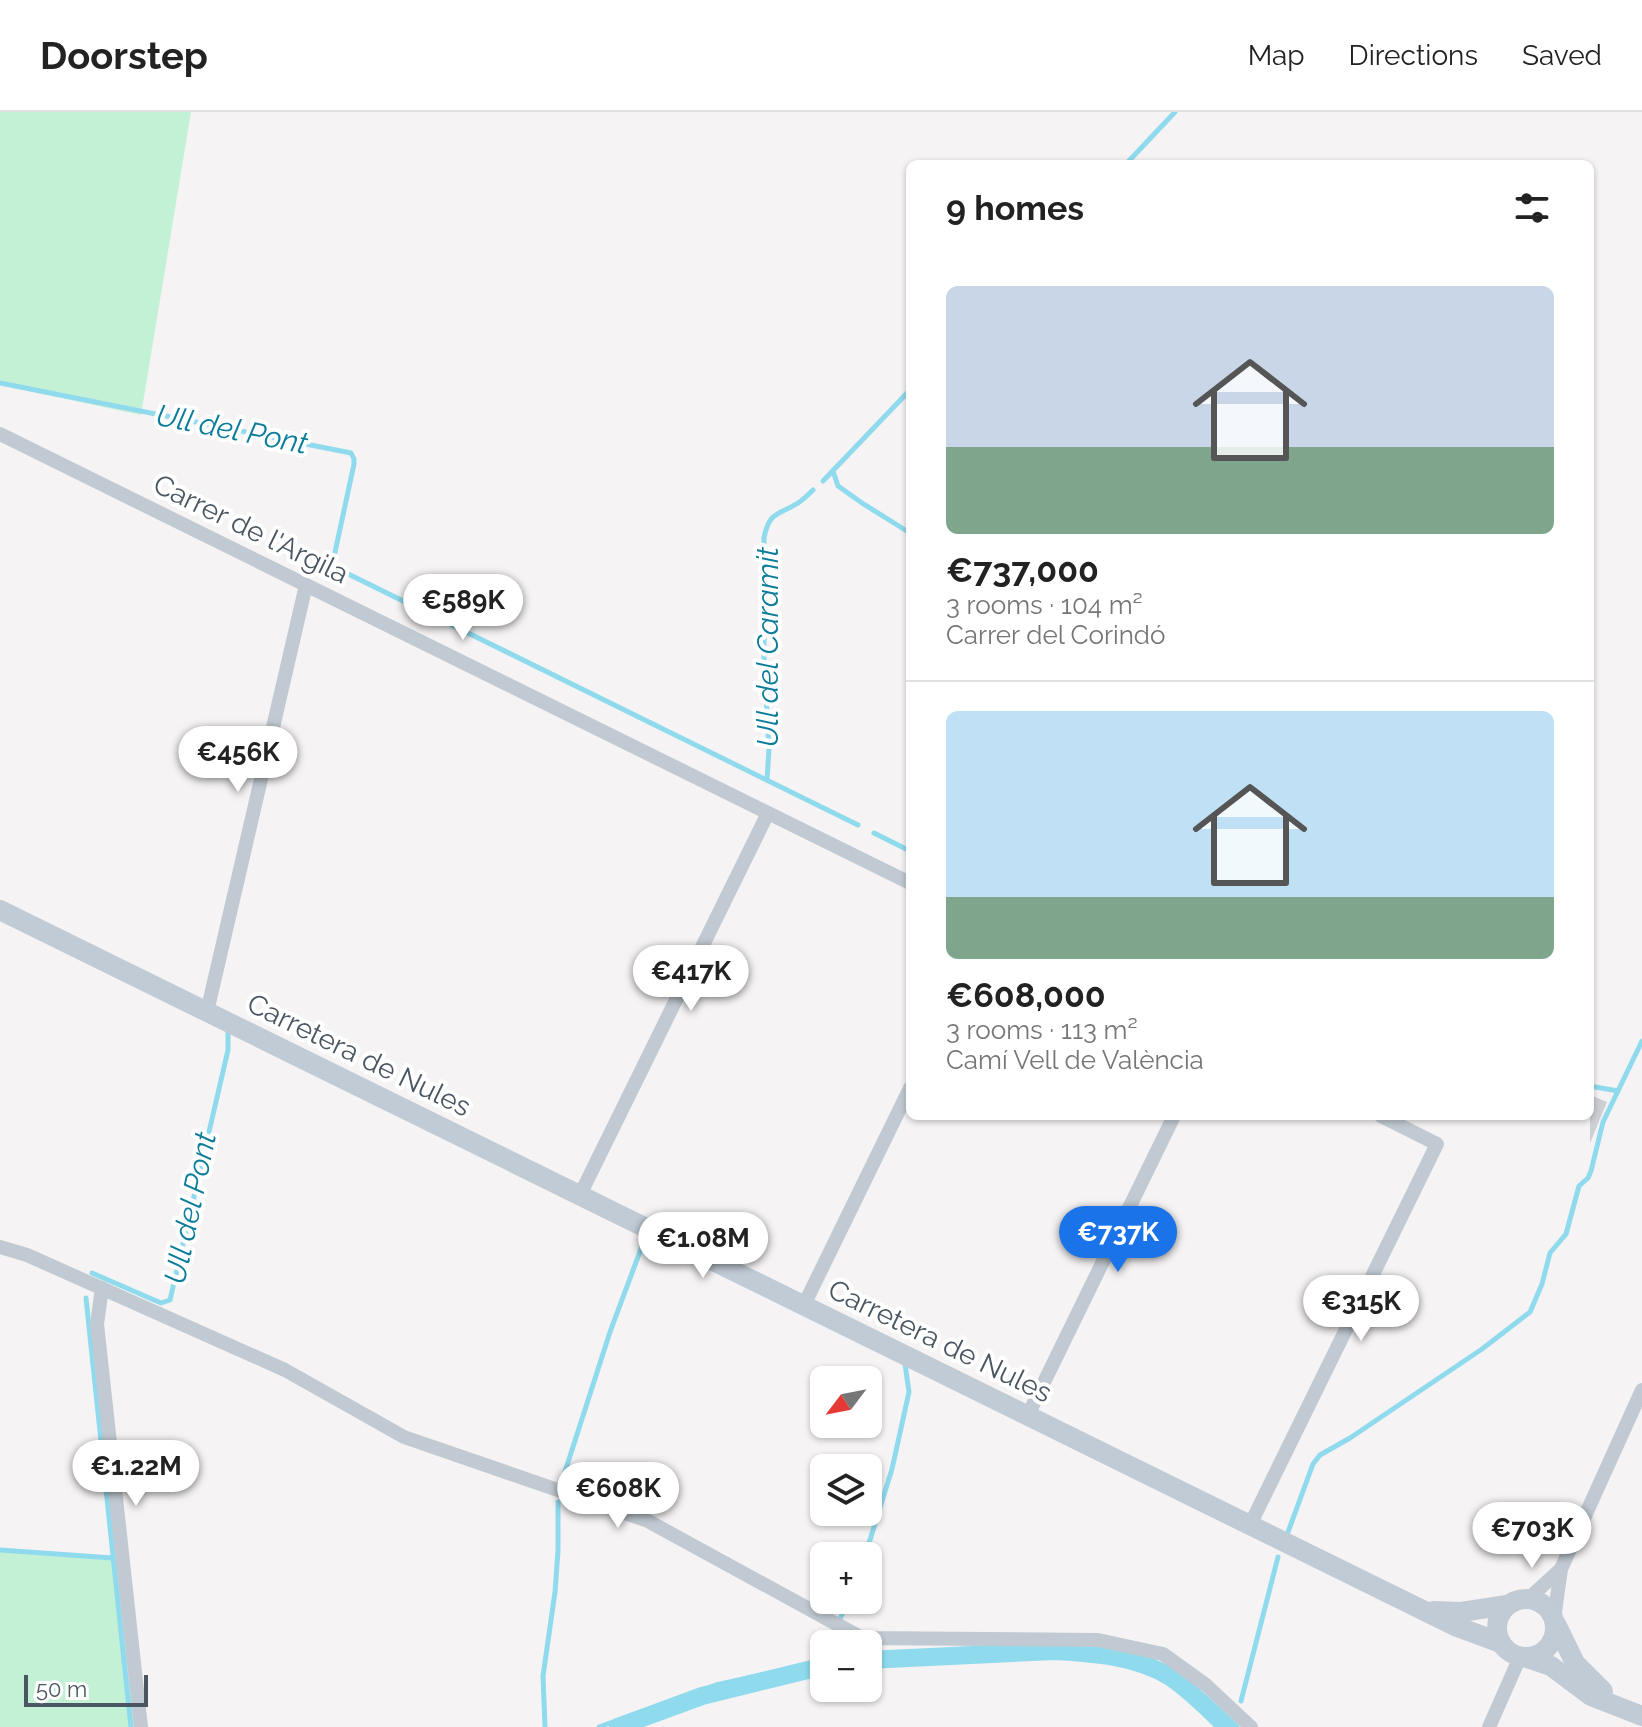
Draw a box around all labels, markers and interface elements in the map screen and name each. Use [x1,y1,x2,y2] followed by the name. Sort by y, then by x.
[40,33,208,78] text: Doorstep
[1248,39,1305,72] text: Map
[1349,39,1478,72] text: Directions
[1522,39,1602,72] text: Saved
[1510,186,1554,230] icon: filters
[946,188,1084,228] text: 9 homes
[1178,338,1322,482] icon: home
[153,397,311,461] water label: Ull del Pont
[148,467,354,591] street label: Carrer de l'Argila
[750,546,785,747] water label: Ull del Caramit
[946,550,1099,590] text: €737,000
[407,574,519,642] pin: €589K
[421,585,505,615] text: €589K
[946,590,1143,620] text: 3 rooms · 104 m²
[946,620,1166,650] text: Carrer del Corindó
[182,726,294,794] pin: €456K
[196,737,280,767] text: €456K
[1178,763,1322,907] icon: home
[635,945,747,1013] pin: €417K
[651,956,731,986] text: €417K
[946,975,1106,1015] text: €608,000
[242,987,476,1123] street label: Carretera de Nules
[946,1015,1138,1045] text: 3 rooms · 113 m²
[946,1045,1204,1075] text: Camí Vell de València
[157,1129,223,1287] water label: Ull del Pont
[1062,1206,1174,1274] pin: €737K
[638,1212,768,1280] pin: €1.08M
[1077,1217,1159,1247] text: €737K
[656,1223,750,1253] text: €1.08M
[823,1273,1057,1409] street label: Carretera de Nules
[1305,1275,1417,1343] pin: €315K
[1321,1286,1401,1316] text: €315K
[810,1366,882,1438] north arrow
[810,1366,882,1702] map controls
[71,1440,201,1508] pin: €1.22M
[90,1451,182,1481] text: €1.22M
[810,1454,882,1526] button: layers
[562,1462,674,1530] pin: €608K
[575,1473,661,1503] text: €608K
[1476,1502,1588,1570] pin: €703K
[1490,1513,1574,1543] text: €703K
[810,1542,882,1614] button: +
[810,1630,882,1702] button: −
[24,1671,148,1707] scale bar
[36,1676,87,1702] text: 50 m

